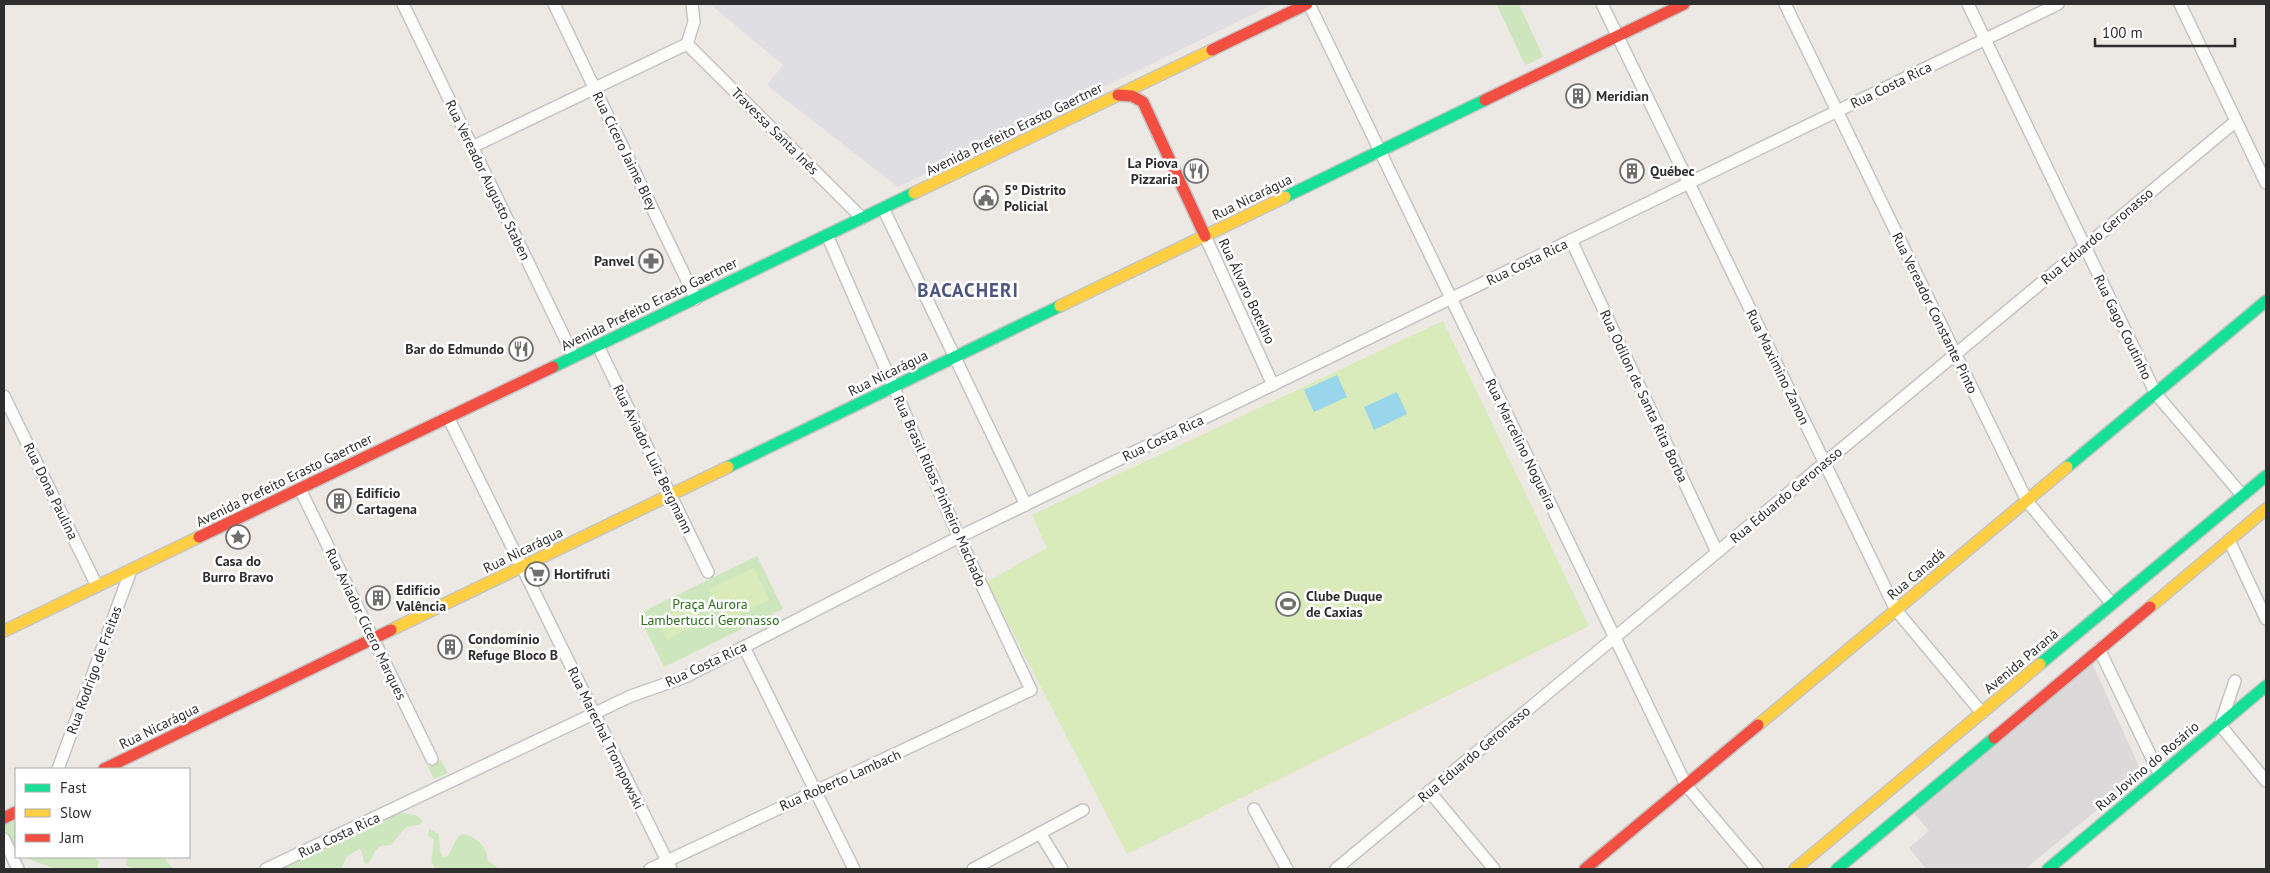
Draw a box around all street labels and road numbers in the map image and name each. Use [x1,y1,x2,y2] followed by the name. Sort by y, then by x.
[1847,58,1935,112] street label: Rua Costa Rica
[923,78,1105,180] street label: Avenida Prefeito Erasto Gaertner
[727,83,823,179] street label: Travessa Santa Inês
[588,89,662,214] street label: Rua Cícero Jaime Bley
[441,97,535,263] street label: Rua Vereador Augusto Staben
[1209,170,1295,224] street label: Rua Nicarágua
[2037,184,2157,288] street label: Rua Eduardo Geronasso
[1888,229,1982,397] street label: Rua Vereador Constante Pinto
[1215,235,1279,347] street label: Rua Álvaro Botelho
[1483,235,1571,289] street label: Rua Costa Rica
[558,253,740,355] street label: Avenida Prefeito Erasto Gaertner
[2090,272,2156,382] street label: Rua Gago Coutinho
[1742,306,1814,428] street label: Rua Maximino Zanon
[1596,307,1692,485] street label: Rua Odilon de Santa Rita Borba
[845,346,931,400] street label: Rua Nicarágua
[1481,376,1561,513] street label: Rua Marcelino Nogueira
[609,381,697,537] street label: Rua Aviador Luiz Bergmann
[890,392,990,590] street label: Rua Brasil Ribas Pinheiro Machado
[1119,411,1207,465] street label: Rua Costa Rica
[193,429,375,531] street label: Avenida Prefeito Erasto Gaertner
[20,440,82,542] street label: Rua Dona Paulina
[1726,443,1846,547] street label: Rua Eduardo Geronasso
[480,523,566,577] street label: Rua Nicarágua
[321,545,411,703] street label: Rua Aviador Cícero Marques
[1883,545,1949,603] street label: Rua Canadá
[62,603,126,737] street label: Rua Rodrigo de Freitas
[1980,625,2062,697] street label: Avenida Paraná
[662,637,750,691] street label: Rua Costa Rica
[564,664,648,812] street label: Rua Marechal Trompowski
[116,699,202,753] street label: Rua Nicarágua
[1414,702,1534,806] street label: Rua Eduardo Geronasso
[2091,717,2203,815] street label: Rua Jovino do Rosário
[776,745,904,815] street label: Rua Roberto Lambach
[295,808,383,862] street label: Rua Costa Rica

